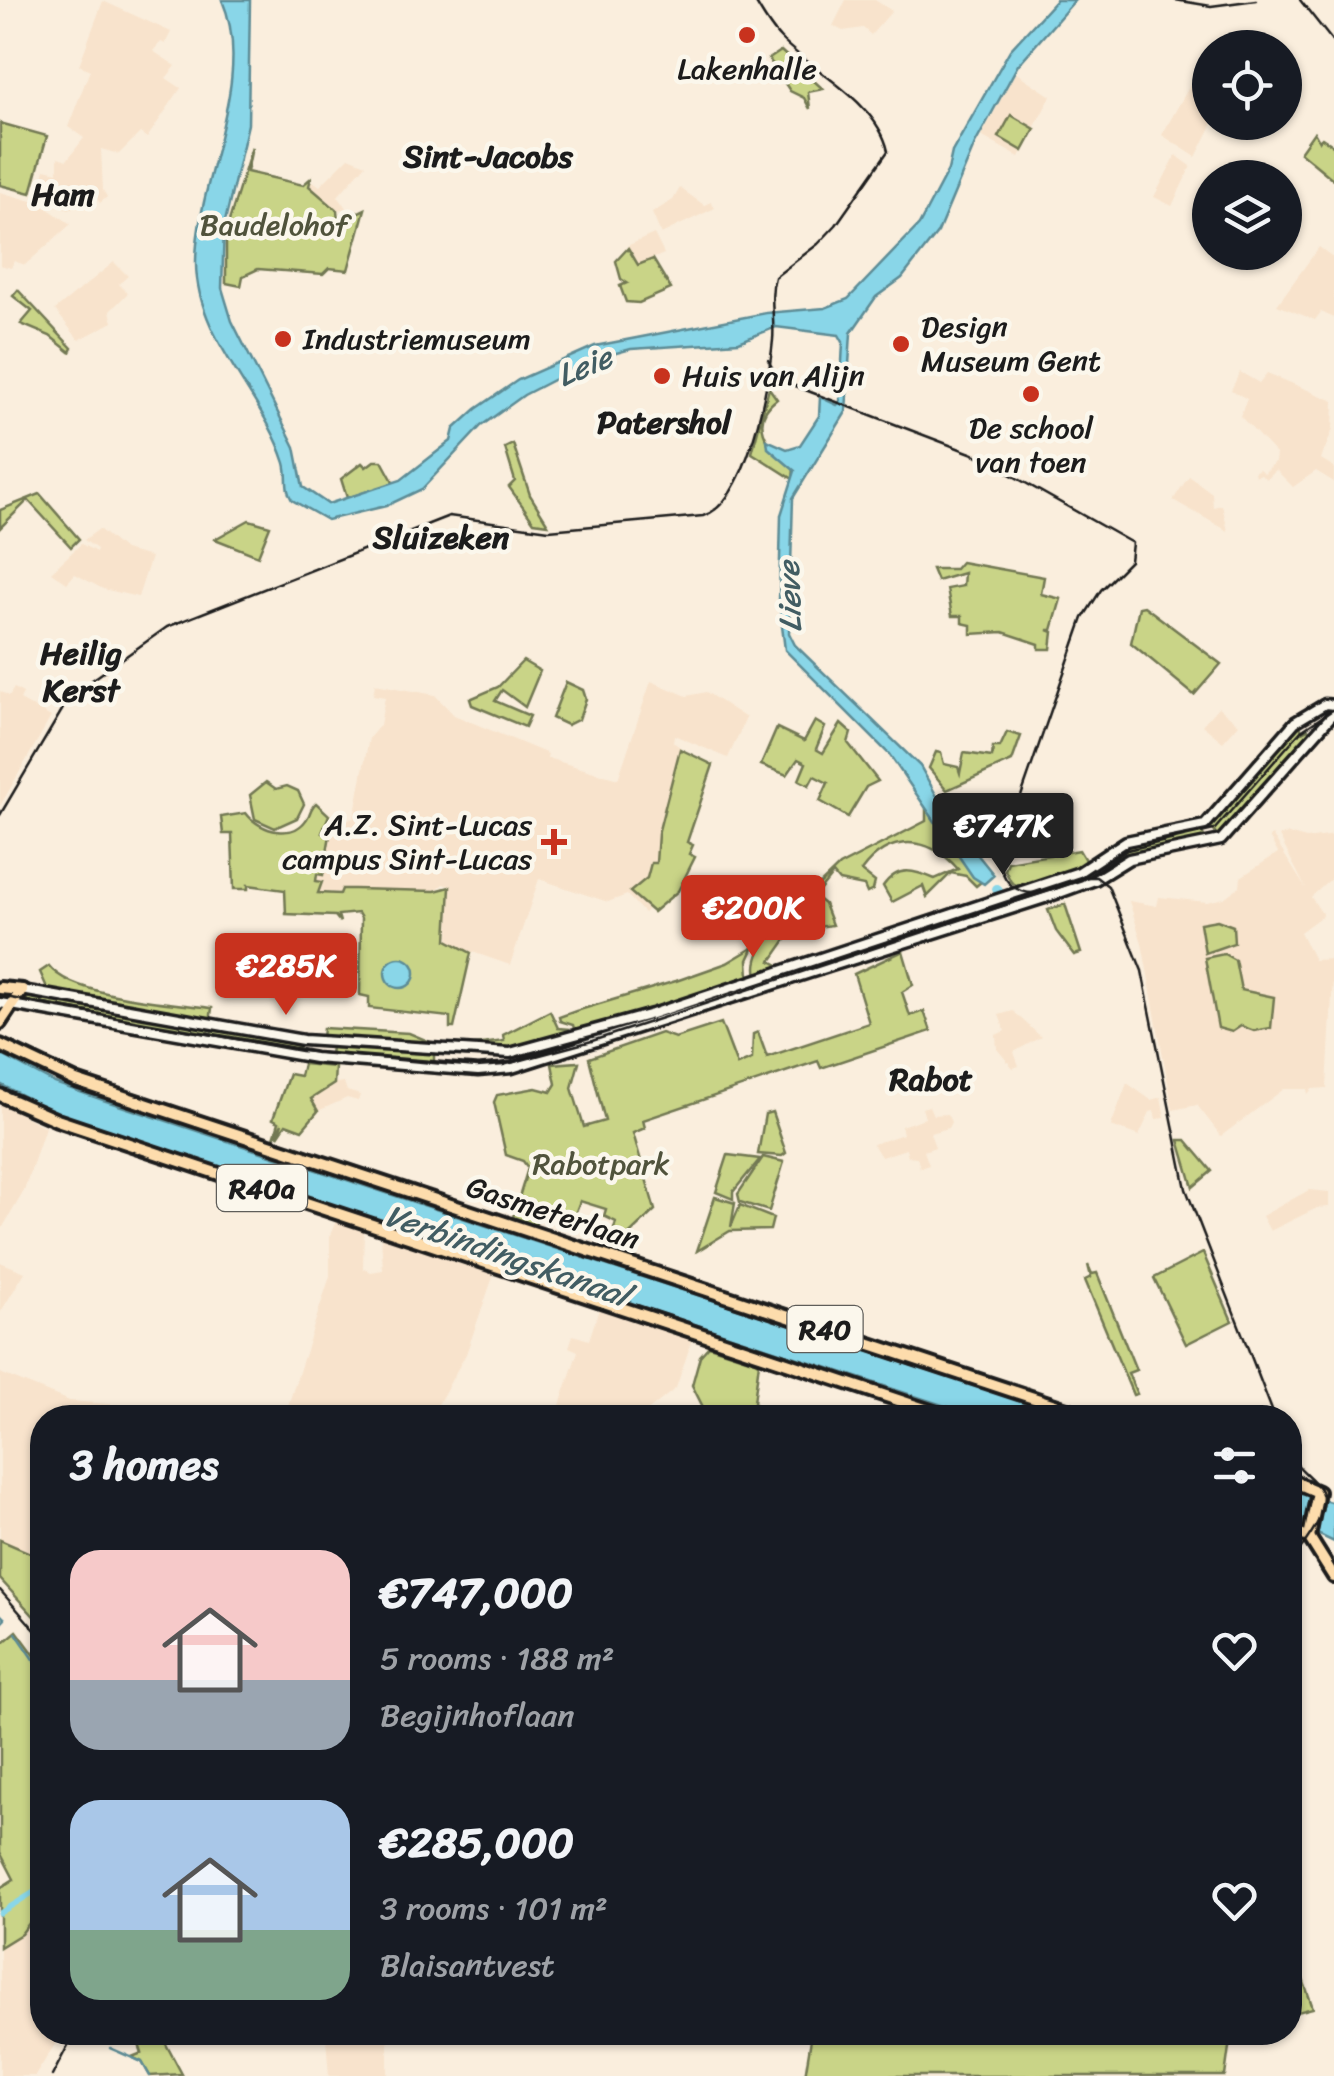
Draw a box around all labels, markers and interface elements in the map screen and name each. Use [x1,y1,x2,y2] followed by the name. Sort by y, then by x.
[736,24,758,46] marker: Lakenhalle
[1192,30,1302,270] map controls
[1192,30,1302,140] button: locate
[677,42,817,96] place label: Lakenhalle
[402,128,574,185] district label: Sint-Jacobs
[1192,160,1302,270] button: layers
[31,166,95,223] district label: Ham
[200,198,352,252] park label: Baudelohof
[921,300,1101,388] place label: Design Museum Gent
[302,312,531,366] place label: Industriemuseum
[272,328,294,350] marker: Industriemuseum
[548,328,624,404] water label: Leie
[890,333,912,355] marker: Design Museum Gent
[682,349,865,403] place label: Huis van Alijn
[651,365,673,387] marker: Huis van Alijn
[1020,383,1042,405] marker: De school van toen
[597,394,733,451] district label: Patershol
[969,401,1095,489] place label: De school van toen
[372,509,510,566] district label: Sluizeken
[760,557,819,633] water label: Lieve
[40,625,122,719] district label: Heilig Kerst
[933,793,1073,878] pin: €747K
[954,797,1052,854] text: €747K
[282,798,532,886] place label: A.Z. Sint-Lucas campus Sint-Lucas
[541,829,567,855] marker: A.Z. Sint-Lucas campus Sint-Lucas
[683,875,823,960] pin: €200K
[703,879,803,936] text: €200K
[216,933,356,1018] pin: €285K
[237,937,335,994] text: €285K
[888,1051,973,1108] district label: Rabot
[532,1137,670,1191] park label: Rabotpark
[459,1160,647,1266] street label: Gasmeterlaan
[217,1165,307,1211] road number: R40a
[377,1187,643,1326] water label: Verbindingskanaal
[788,1306,862,1352] road number: R40
[70,1428,218,1502] text: 3 homes
[1207,1438,1262,1493] icon: filters
[380,1556,573,1630] text: €747,000
[150,1590,270,1710] icon: home
[1207,1623,1262,1678] icon: heart
[380,1630,614,1687] text: 5 rooms · 188 m²
[380,1687,574,1744] text: Begijnhoflaan
[380,1806,574,1880] text: €285,000
[150,1840,270,1960] icon: home
[1207,1873,1262,1928] icon: heart
[380,1880,608,1937] text: 3 rooms · 101 m²
[380,1937,555,1994] text: Blaisantvest

